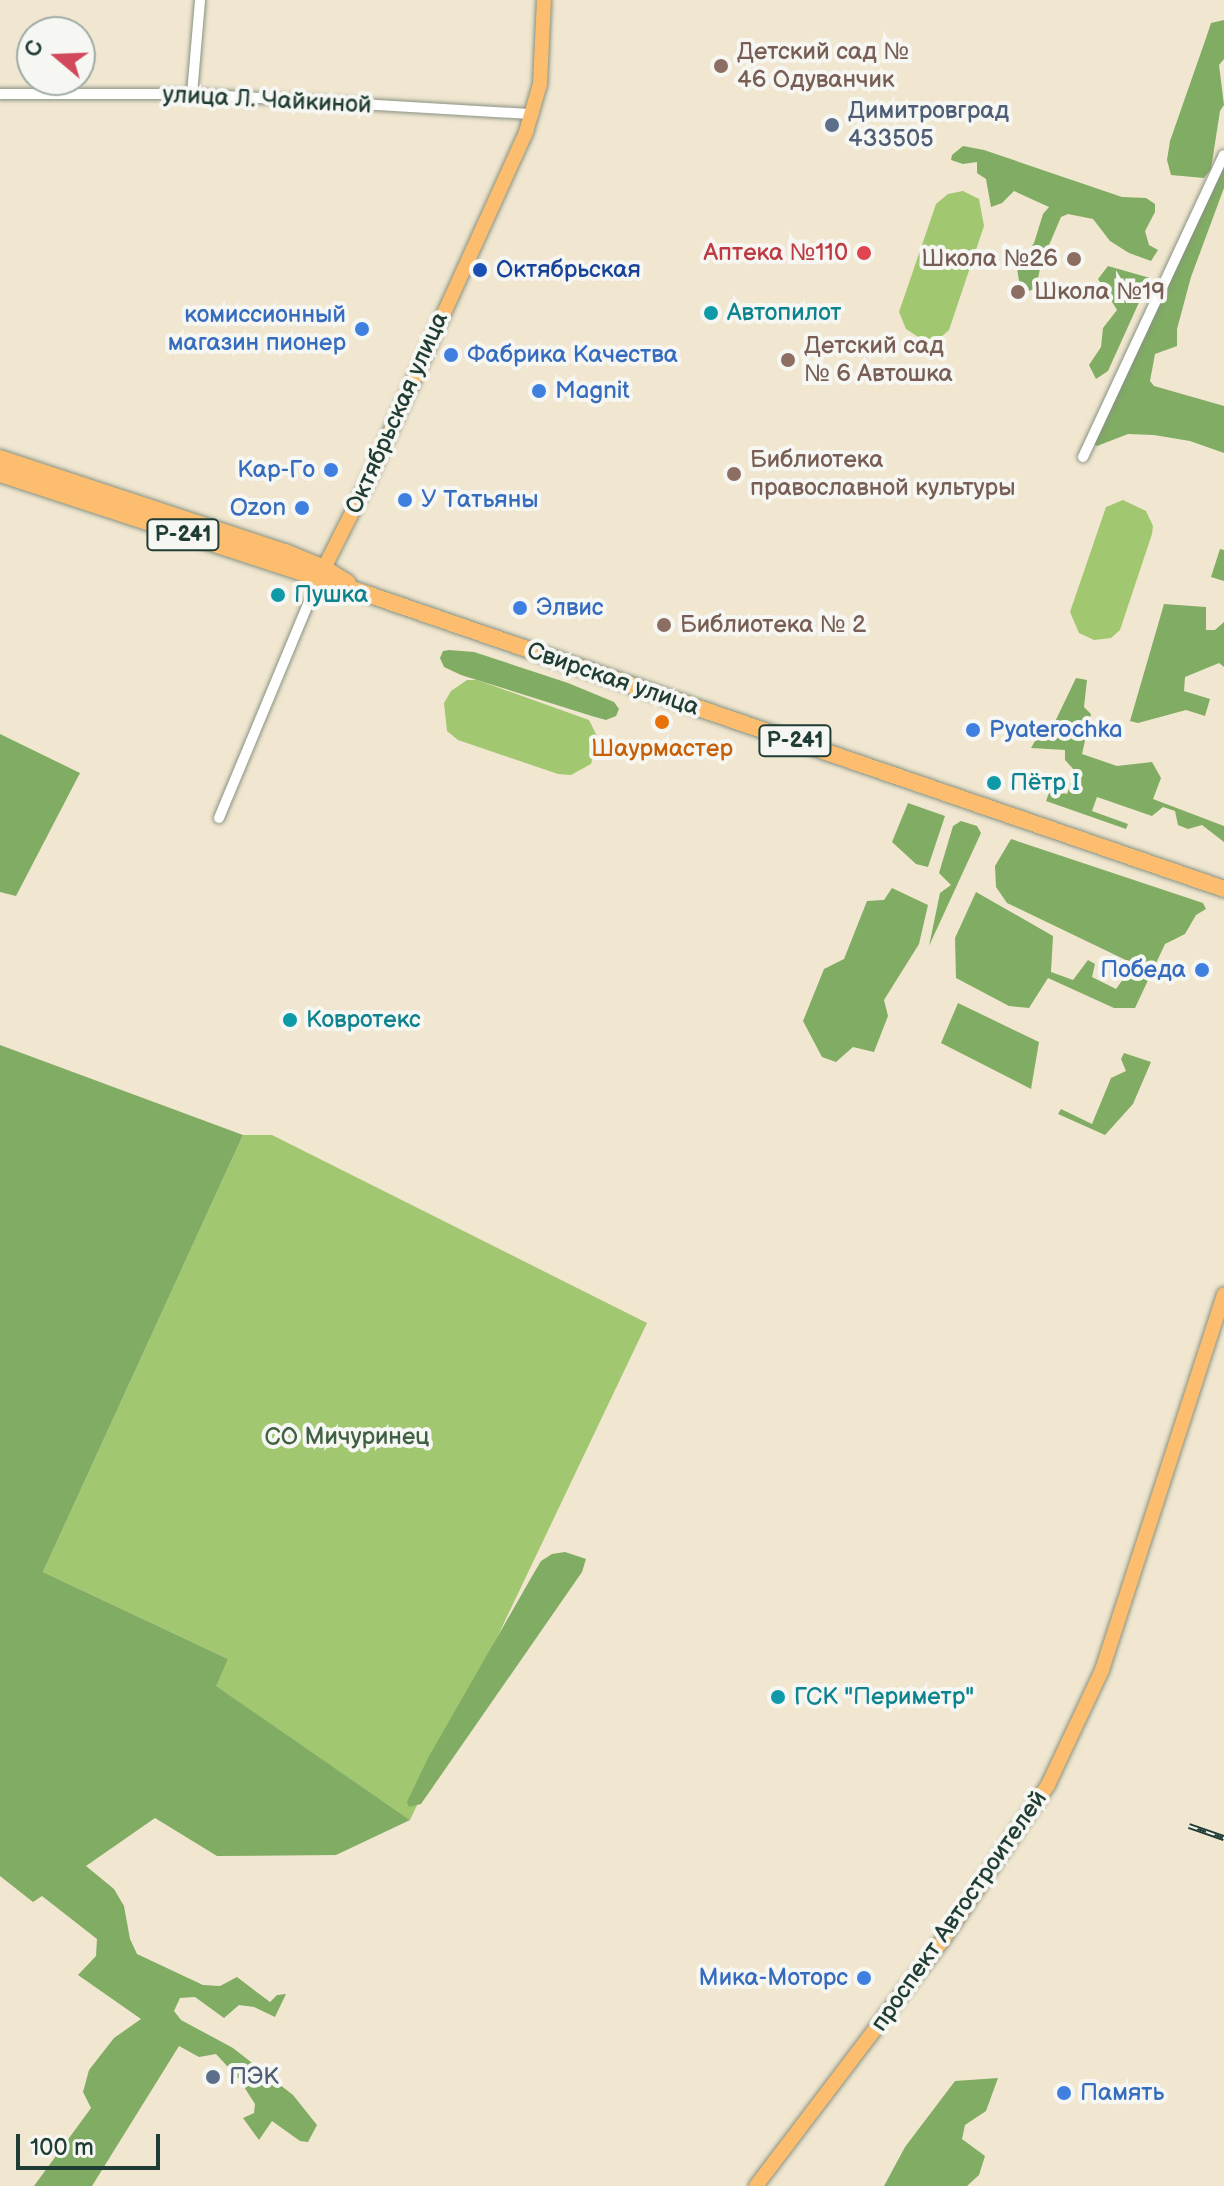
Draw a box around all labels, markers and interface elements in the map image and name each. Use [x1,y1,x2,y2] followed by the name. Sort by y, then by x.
[16,16,96,96] north arrow
[19,37,50,60] text: С
[737,38,909,94] place label: Детский сад № 46 Одуванчик
[712,57,730,75] marker: Детский сад № 46 Одуванчик
[162,80,372,120] street label: улица Л. Чайкиной
[848,97,1009,153] place label: Димитровград 433505
[823,116,841,134] marker: Димитровград 433505
[704,239,848,267] place label: Аптека №110
[855,244,873,262] marker: Аптека №110
[921,245,1058,273] place label: Школа №26
[1065,250,1083,268] marker: Школа №26
[496,256,641,284] place label: Октябрьская
[471,261,489,279] marker: Октябрьская
[1034,278,1165,306] place label: Школа №19
[1009,283,1027,301] marker: Школа №19
[727,299,841,327] place label: Автопилот
[168,301,346,357] place label: комиссионный магазин пионер
[702,304,720,322] marker: Автопилот
[340,308,454,518] street label: Октябрьская улица
[353,320,371,338] marker: комиссионный магазин пионер
[804,332,953,388] place label: Детский сад № 6 Автошка
[467,341,678,369] place label: Фабрика Качества
[442,346,460,364] marker: Фабрика Качества
[779,351,797,369] marker: Детский сад № 6 Автошка
[555,377,630,405] place label: Magnit
[530,382,548,400] marker: Magnit
[750,446,1015,502] place label: Библиотека православной культуры
[237,456,315,484] place label: Кар-Го
[322,461,340,479] marker: Кар-Го
[725,465,743,483] marker: Библиотека православной культуры
[421,486,538,514] place label: У Татьяны
[396,491,414,509] marker: У Татьяны
[230,494,286,522] place label: Ozon
[293,499,311,517] marker: Ozon
[145,517,221,553] road number: Р-241
[294,581,368,609] place label: Пушка
[269,586,287,604] marker: Пушка
[536,594,604,622] place label: Элвис
[511,599,529,617] marker: Элвис
[680,611,866,639] place label: Библиотека № 2
[655,616,673,634] marker: Библиотека № 2
[523,636,703,722] street label: Свирская улица
[653,713,671,731] marker: Шаурмастер
[989,716,1123,744] place label: Pyaterochka
[964,721,982,739] marker: Pyaterochka
[757,723,833,759] road number: Р-241
[591,735,733,763] place label: Шаурмастер
[1010,769,1080,797] place label: Пётр I
[985,774,1003,792] marker: Пётр I
[1100,956,1186,984] place label: Победа
[1193,961,1211,979] marker: Победа
[306,1006,421,1034] place label: Ковротекс
[281,1011,299,1029] marker: Ковротекс
[265,1423,429,1451] park label: СО Мичуринец
[794,1683,974,1711] place label: ГСК "Периметр"
[769,1688,787,1706] marker: ГСК "Периметр"
[865,1785,1053,2037] street label: проспект Автостроителей
[699,1964,848,1992] place label: Мика-Моторс
[855,1969,873,1987] marker: Мика-Моторс
[229,2063,279,2091] place label: ПЭК
[204,2068,222,2086] marker: ПЭК
[1080,2079,1164,2107] place label: Память
[1055,2084,1073,2102] marker: Память
[20,2118,164,2168] scale bar
[30,2133,94,2162] text: 100 m

